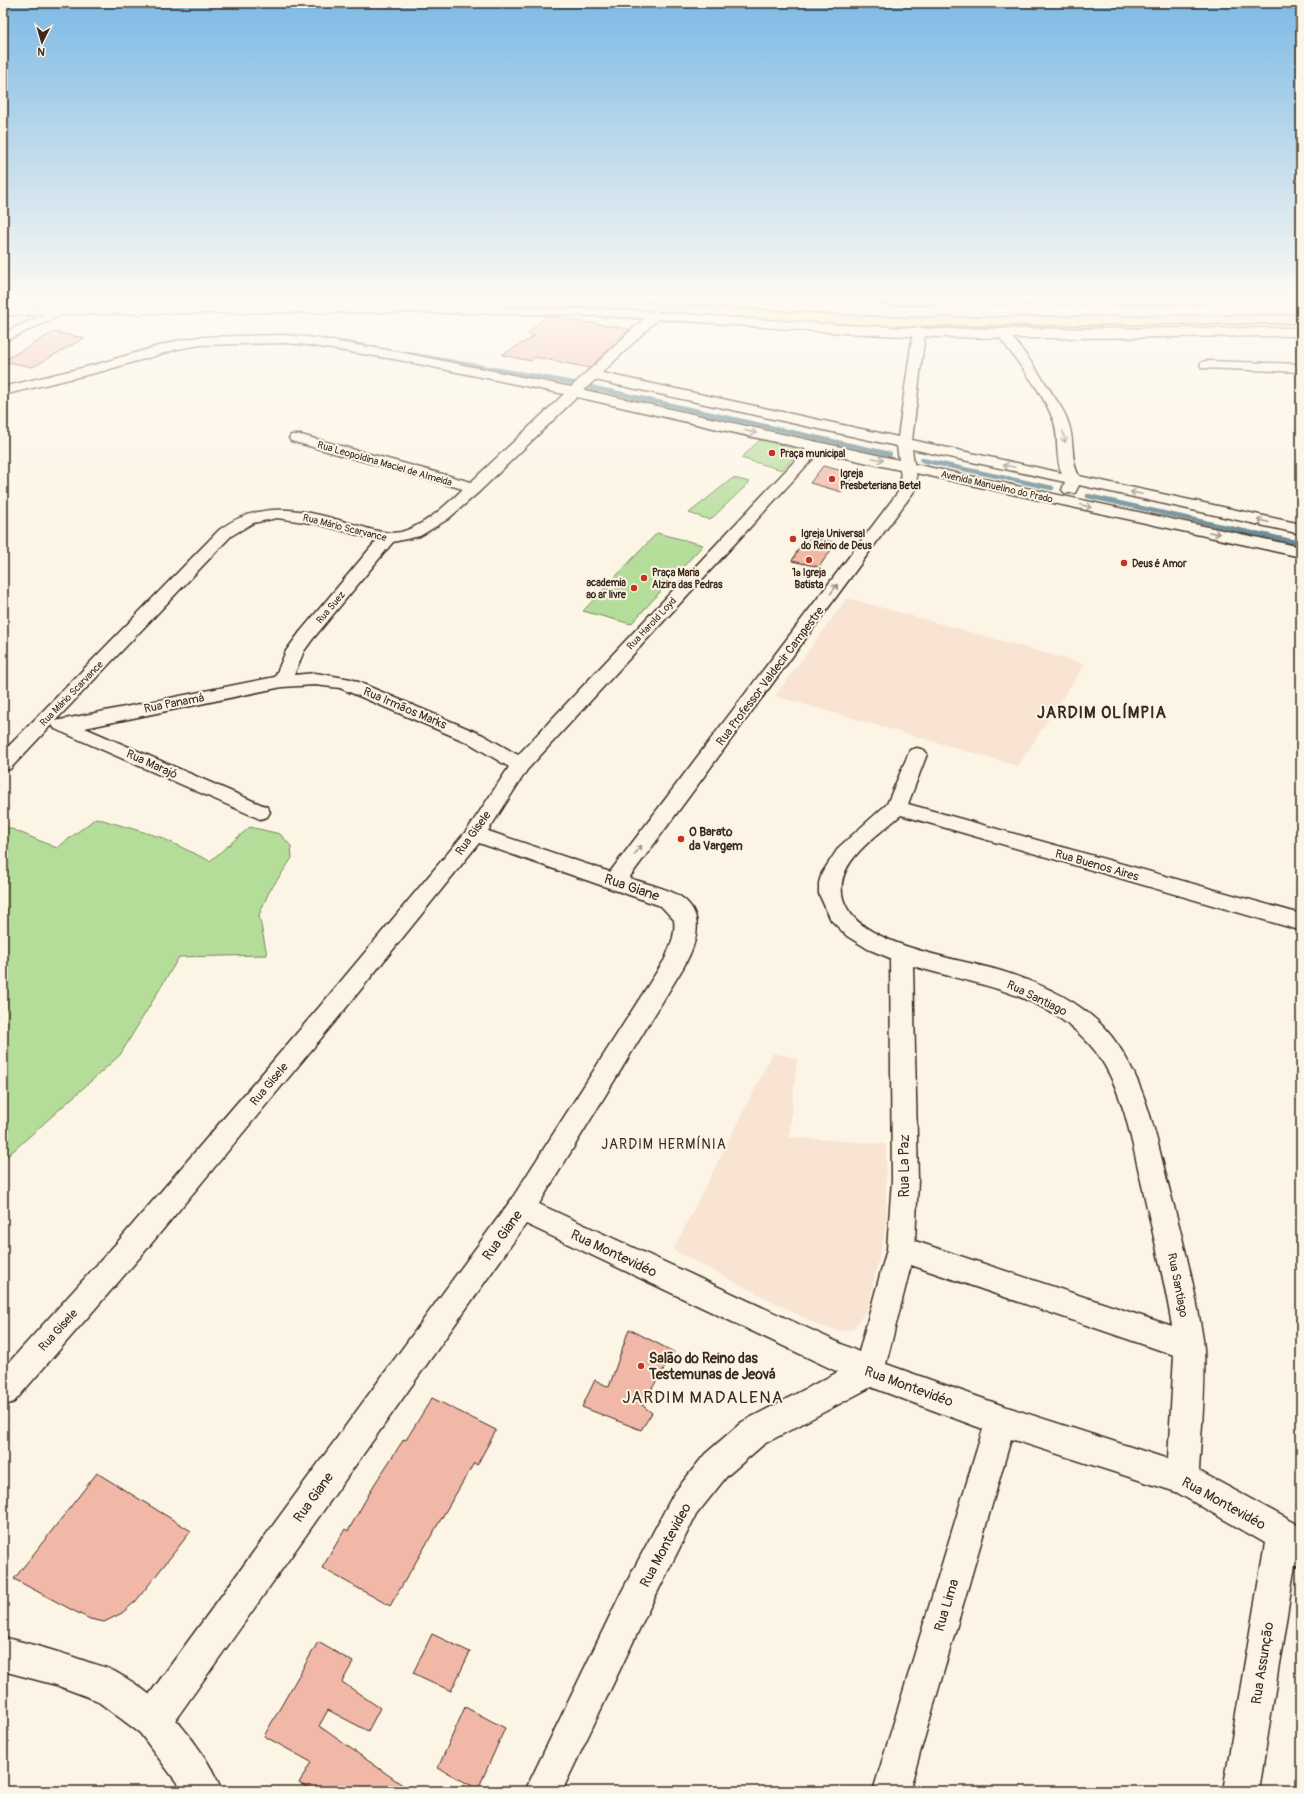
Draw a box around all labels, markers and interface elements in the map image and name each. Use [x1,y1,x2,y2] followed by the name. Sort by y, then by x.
[22,22,62,62] north arrow
[36,45,45,58] text: N
[744,428,757,436] one-way arrow
[1060,430,1068,443] one-way arrow
[316,439,454,489] street label: Rua Leopoldina Maciel de Almeida
[767,448,777,458] marker: Praça municipal
[780,448,846,460] place label: Praça municipal
[871,456,884,464] one-way arrow
[1003,461,1016,469] one-way arrow
[840,468,921,492] place label: Igreja Presbeteriana Betel
[940,468,1055,506] street label: Avenida Manuelino do Prado
[827,474,837,484] marker: Igreja Presbeteriana Betel
[1130,488,1143,496] one-way arrow
[1080,502,1093,510] one-way arrow
[302,512,388,544] street label: Rua Mário Scarvance
[1257,516,1270,524] one-way arrow
[801,528,872,552] place label: Igreja Universal do Reino de Deus
[1207,529,1220,537] one-way arrow
[788,534,798,544] marker: Igreja Universal do Reino de Deus
[804,555,814,565] marker: 1ª Igreja Batista
[1119,558,1129,568] marker: Deus é Amor
[1132,558,1187,570] place label: Deus é Amor
[652,567,723,591] place label: Praça Maria Alzira das Pedras
[792,567,826,591] place label: 1ª Igreja Batista
[639,573,649,583] marker: Praça Maria Alzira das Pedras
[586,577,627,601] place label: academia ao ar livre
[629,583,639,593] marker: academia ao ar livre
[830,584,839,595] one-way arrow
[314,589,348,626] street label: Rua Suez
[624,595,679,652] street label: Rua Harold Loyd
[713,604,828,749] street label: Rua Professor Valdecir Campestre
[38,659,106,729] street label: Rua Mário Scarvance
[361,684,449,733] street label: Rua Irmãos Marks
[143,690,206,717] street label: Rua Panamá
[1037,702,1167,723] district label: JARDIM OLÍMPIA
[124,747,180,783] street label: Rua Marajó
[452,808,495,858] street label: Rua Gisele
[689,825,743,854] place label: O Barato da Vargem
[676,834,686,844] marker: O Barato da Vargem
[634,844,642,855] one-way arrow
[1053,846,1141,885] street label: Rua Buenos Aires
[602,870,662,905] street label: Rua Giane
[1004,977,1070,1020] street label: Rua Santiago
[247,1060,292,1109] street label: Rua Gisele
[896,1134,913,1198] street label: Rua La Paz
[601,1135,727,1153] district label: JARDIM HERMÍNIA
[479,1207,526,1264] street label: Rua Giane
[568,1226,660,1281] street label: Rua Montevidéo
[1164,1252,1191,1319] street label: Rua Santiago
[36,1306,81,1354] street label: Rua Gisele
[648,1350,776,1383] place label: Salão do Reino das Testemunas de Jeová
[636,1361,646,1371] marker: Salão do Reino das Testemunas de Jeová
[862,1363,956,1411] street label: Rua Montevidéo
[622,1387,784,1408] district label: JARDIM MADALENA
[290,1469,337,1526] street label: Rua Giane
[1179,1473,1269,1534] street label: Rua Montevidéo
[636,1500,695,1590] street label: Rua Montevideo
[930,1577,962,1633] street label: Rua Lima
[1248,1620,1277,1705] street label: Rua Assunção

